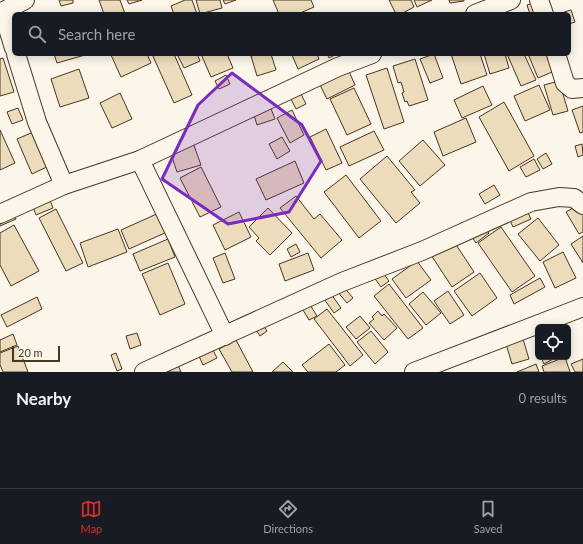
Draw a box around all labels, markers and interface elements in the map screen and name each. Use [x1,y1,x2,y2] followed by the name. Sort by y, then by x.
[12,12,571,56] search box
[26,23,48,45] icon: search
[58,25,135,43] text: Search here
[535,324,571,360] map controls
[535,324,571,360] button: locate
[12,344,60,363] scale bar
[18,346,43,359] text: 20 m
[16,388,71,409] text: Nearby
[519,390,567,406] text: 0 results
[80,498,102,535] tab: Map
[263,498,313,535] tab: Directions
[474,498,503,535] tab: Saved

